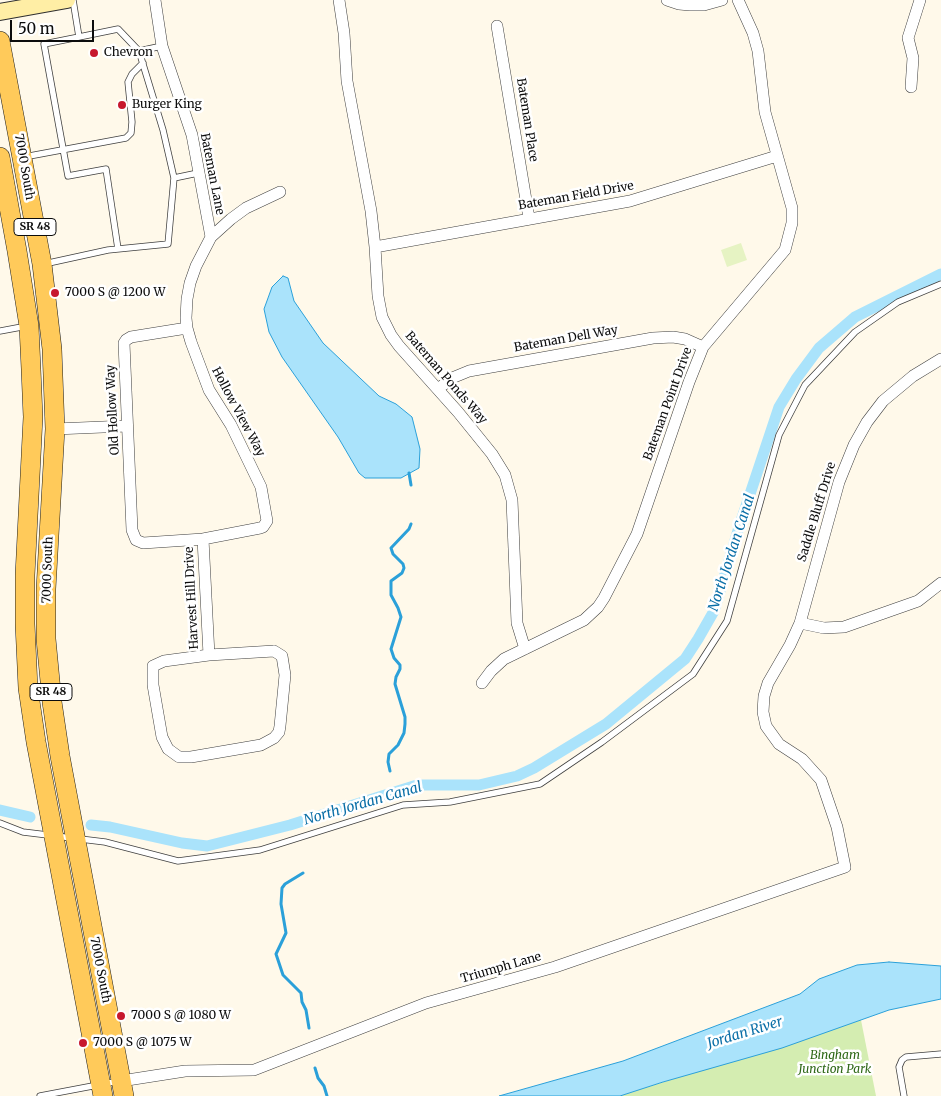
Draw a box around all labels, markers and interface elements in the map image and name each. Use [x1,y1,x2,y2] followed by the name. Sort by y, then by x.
[12,10,96,42] scale bar
[18,19,55,38] text: 50 m
[104,46,153,60] place label: Chevron
[88,47,100,59] marker: Chevron
[513,77,541,163] street label: Bateman Place
[132,98,202,112] place label: Burger King
[116,99,128,111] marker: Burger King
[197,132,227,216] street label: Bateman Lane
[11,133,37,201] street label: 7000 South
[517,179,635,213] street label: Bateman Field Drive
[14,218,56,236] road number: SR 48
[65,286,165,300] place label: 7000 S @ 1200 W
[49,287,61,299] marker: 7000 S @ 1200 W
[513,323,619,355] street label: Bateman Dell Way
[402,329,490,427] street label: Bateman Ponds Way
[641,345,695,463] street label: Bateman Point Drive
[103,364,123,456] street label: Old Hollow Way
[208,365,268,459] street label: Hollow View Way
[795,460,839,564] street label: Saddle Bluff Drive
[705,492,759,614] water label: North Jordan Canal
[40,536,56,604] street label: 7000 South
[182,546,202,650] street label: Harvest Hill Drive
[30,684,72,700] road number: SR 48
[302,779,424,829] water label: North Jordan Canal
[87,936,113,1004] street label: 7000 South
[459,950,543,986] street label: Triumph Lane
[131,1009,231,1023] place label: 7000 S @ 1080 W
[115,1010,127,1022] marker: 7000 S @ 1080 W
[705,1014,785,1052] water label: Jordan River
[93,1036,191,1050] place label: 7000 S @ 1075 W
[77,1037,89,1049] marker: 7000 S @ 1075 W
[799,1049,871,1077] park label: Bingham Junction Park

